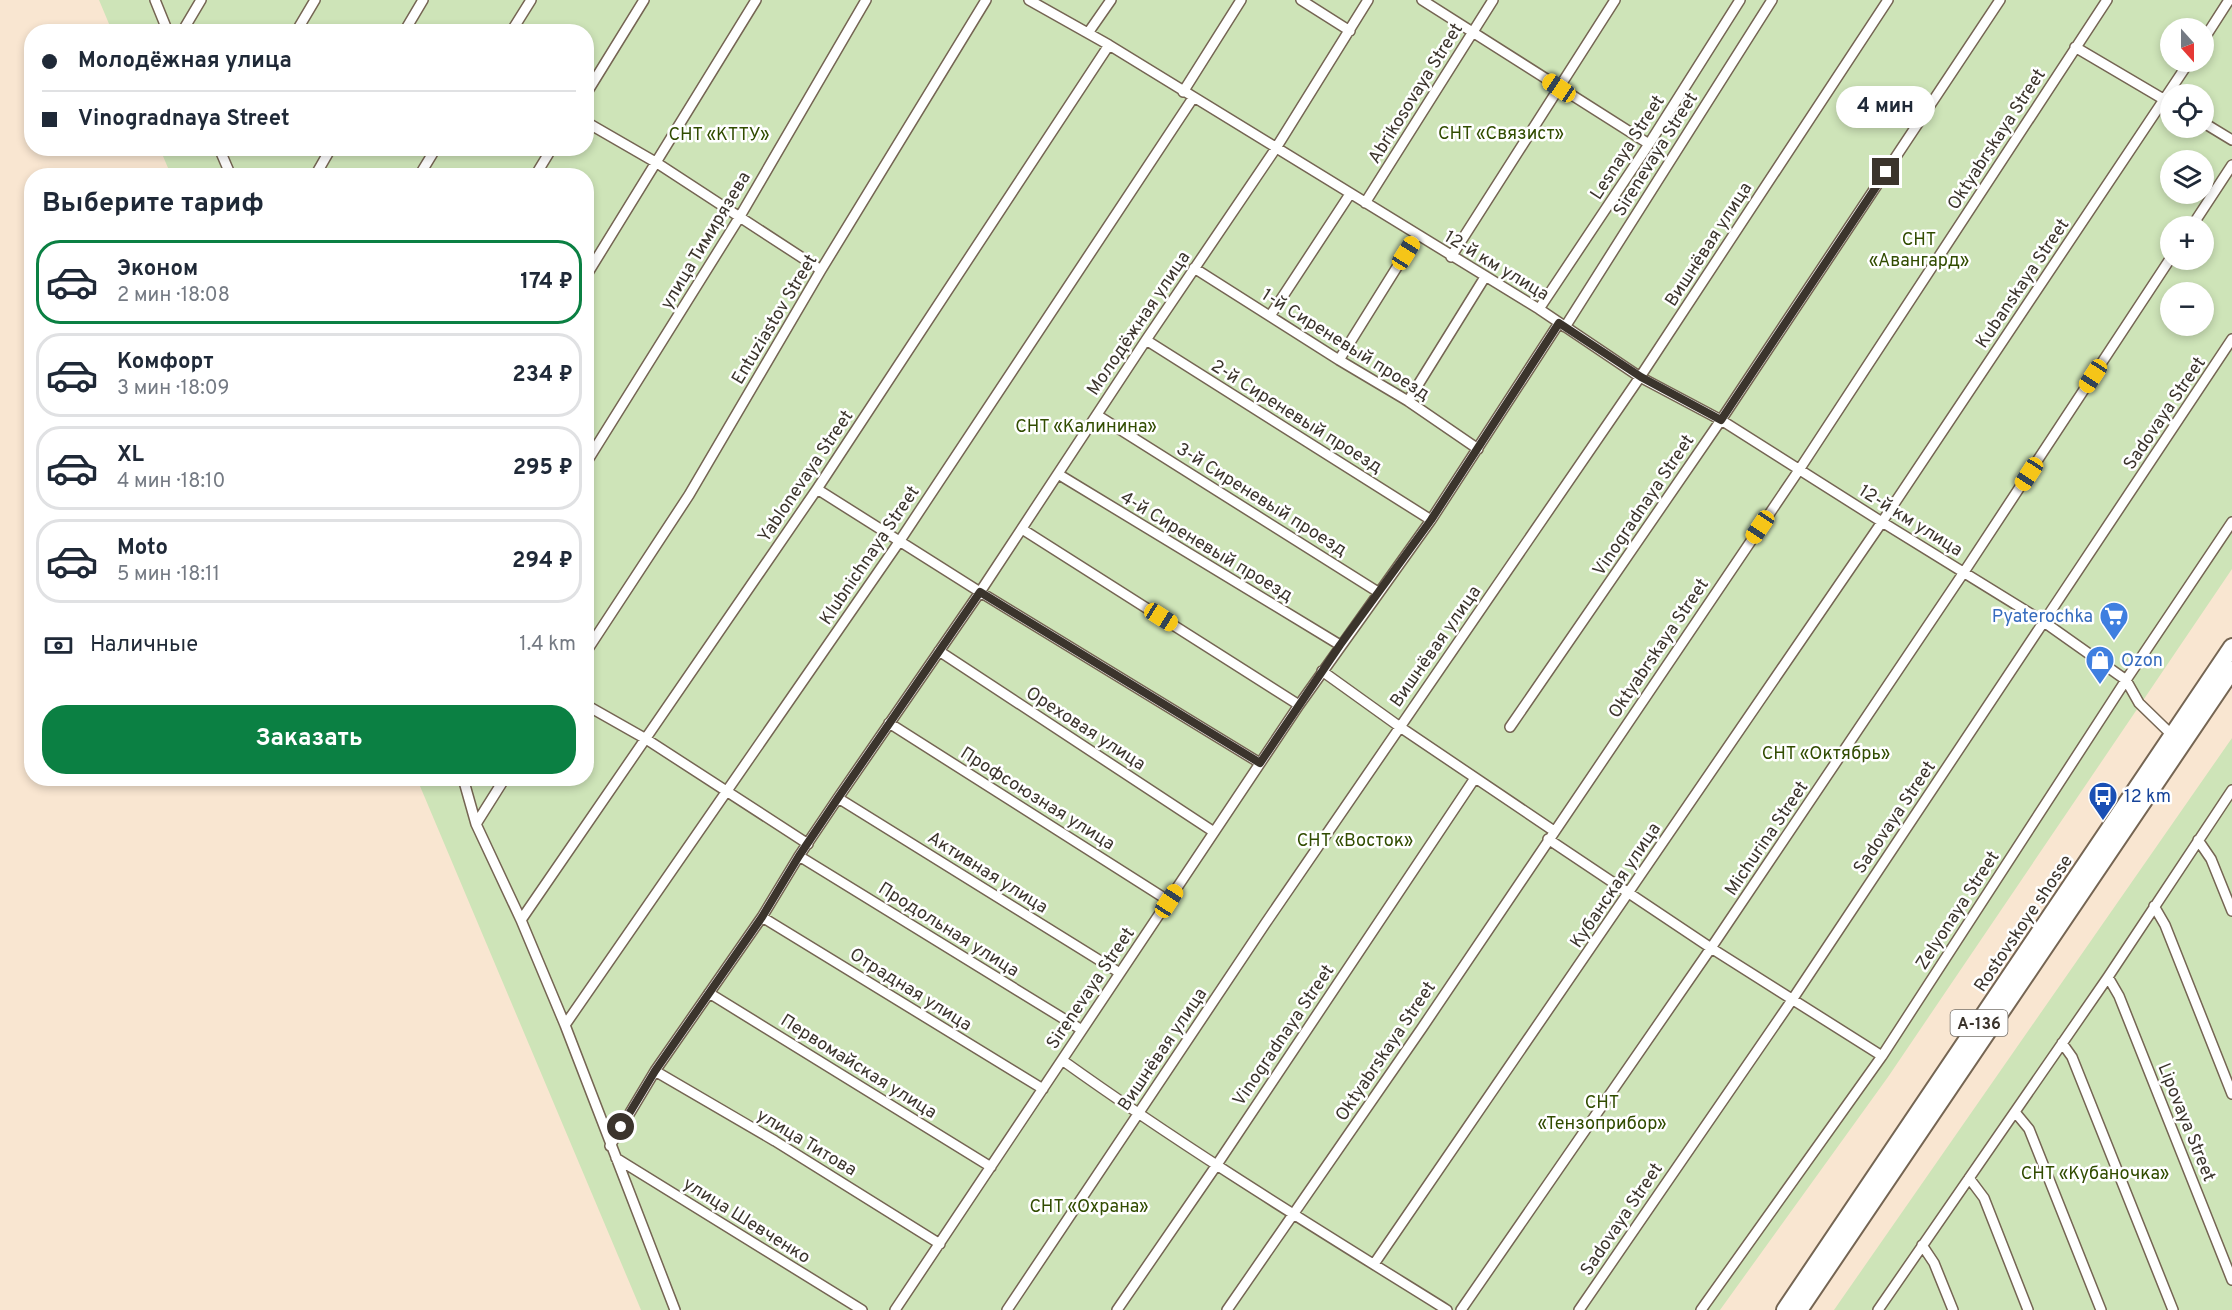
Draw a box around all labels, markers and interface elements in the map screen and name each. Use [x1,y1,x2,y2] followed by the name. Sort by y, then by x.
[2160,18,2214,72] north arrow
[2160,18,2214,336] map controls
[1364,19,1469,168] street label: Abrikosovaya Street
[78,48,292,75] text: Молодёжная улица
[1943,65,2052,215] street label: Oktyabrskaya Street
[1539,70,1579,106] car
[2160,84,2214,138] button: locate
[1836,85,1936,127] callout: 4 мин
[1609,88,1704,221] street label: Sirenevaya Street
[1586,91,1671,204] street label: Lesnaya Street
[1857,94,1914,120] text: 4 мин
[78,106,290,133] text: Vinogradnaya Street
[1438,123,1564,146] park label: СНТ «Связист»
[669,124,769,147] park label: СНТ «КТТУ»
[2160,150,2214,204] button: layers
[1872,158,1899,185] route end
[656,168,757,314] street label: улица Тимирязева
[1661,178,1758,311] street label: Вишнёвая улица
[42,187,264,221] text: Выберите тариф
[1971,215,2075,353] street label: Kubanskaya Street
[2160,216,2214,270] button: +
[1440,226,1553,307] street label: 12-й км улица
[1869,229,1969,273] park label: СНТ «Авангард»
[1389,233,1423,273] car
[1082,247,1196,400] street label: Молодёжная улица
[727,250,823,389] street label: Entuziastov Street
[45,255,99,309] icon: car
[117,256,198,283] text: Эконом
[520,269,573,296] text: 174 ₽
[2160,282,2214,336] button: −
[117,283,230,309] text: 2 мин · 18:08
[1257,284,1434,406] street label: 1-й Сиреневый проезд
[45,348,99,402] icon: car
[117,349,214,376] text: Комфорт
[2119,353,2211,475] street label: Sadovaya Street
[1206,355,1386,479] street label: 2-й Сиреневый проезд
[2076,356,2110,396] car
[512,362,573,389] text: 234 ₽
[117,376,229,402] text: 3 мин · 18:09
[753,406,859,548] street label: Yablonevaya Street
[1015,416,1157,439] park label: СНТ «Калинина»
[1588,431,1700,581] street label: Vinogradnaya Street
[1172,438,1351,562] street label: 3-й Сиреневый проезд
[45,441,99,495] icon: car
[117,442,144,469] text: XL
[2012,454,2046,494] car
[513,455,573,482] text: 295 ₽
[117,469,225,495] text: 4 мин · 18:10
[1854,480,1966,562] street label: 12-й км улица
[815,482,925,630] street label: Klubnichnaya Street
[1116,487,1297,608] street label: 4-й Сиреневый проезд
[1742,507,1778,547] car
[45,534,99,588] icon: car
[117,535,168,562] text: Moto
[512,548,573,575] text: 294 ₽
[117,562,220,588] text: 5 мин · 18:11
[1604,574,1715,723] street label: Oktyabrskaya Street
[1386,581,1487,712] street label: Вишнёвая улица
[1141,600,1181,634] car
[2098,600,2130,642] supermarket icon: Pyaterochka
[1992,606,2093,629] place label: Pyaterochka
[42,629,75,662] icon: cash
[90,632,198,659] text: Наличные
[519,632,576,658] text: 1.4 km
[2084,644,2116,686] shop icon: Ozon
[2121,650,2163,673] place label: Ozon
[1021,682,1149,777] street label: Ореховая улица
[42,705,576,774] button: Заказать
[956,742,1119,856] street label: Профсоюзная улица
[1762,743,1890,766] park label: СНТ «Октябрь»
[1849,757,1941,879] street label: Sadovaya Street
[1720,777,1814,901] street label: Michurina Street
[2087,780,2119,822] bus stop icon: 12 km
[2124,786,2171,809] place label: 12 km
[1566,819,1667,953] street label: Кубанская улица
[923,827,1052,920] street label: Активная улица
[1297,830,1413,853] park label: СНТ «Восток»
[1911,847,2005,975] street label: Zelyonaya Street
[1970,851,2079,997] street label: Rostovskoye shosse
[874,878,1023,983] street label: Продольная улица
[1152,881,1186,921] car
[1042,923,1141,1054] street label: Sirenevaya Street
[845,943,976,1037] street label: Отрадная улица
[1228,961,1340,1111] street label: Vinogradnaya Street
[1331,977,1442,1126] street label: Oktyabrskaya Street
[1114,984,1213,1116] street label: Вишнёвая улица
[776,1010,941,1125] street label: Первомайская улица
[1950,1010,2008,1036] road number: А-136
[2151,1060,2220,1185] street label: Lipovaya Street
[1538,1092,1666,1136] park label: СНТ «Тензоприбор»
[752,1104,861,1182] street label: улица Титова
[607,1113,634,1140] route start
[1576,1159,1668,1281] street label: Sadovaya Street
[2021,1163,2169,1186] park label: СНТ «Кубаночка»
[678,1173,814,1270] street label: улица Шевченко
[1029,1196,1149,1219] park label: СНТ «Охрана»

